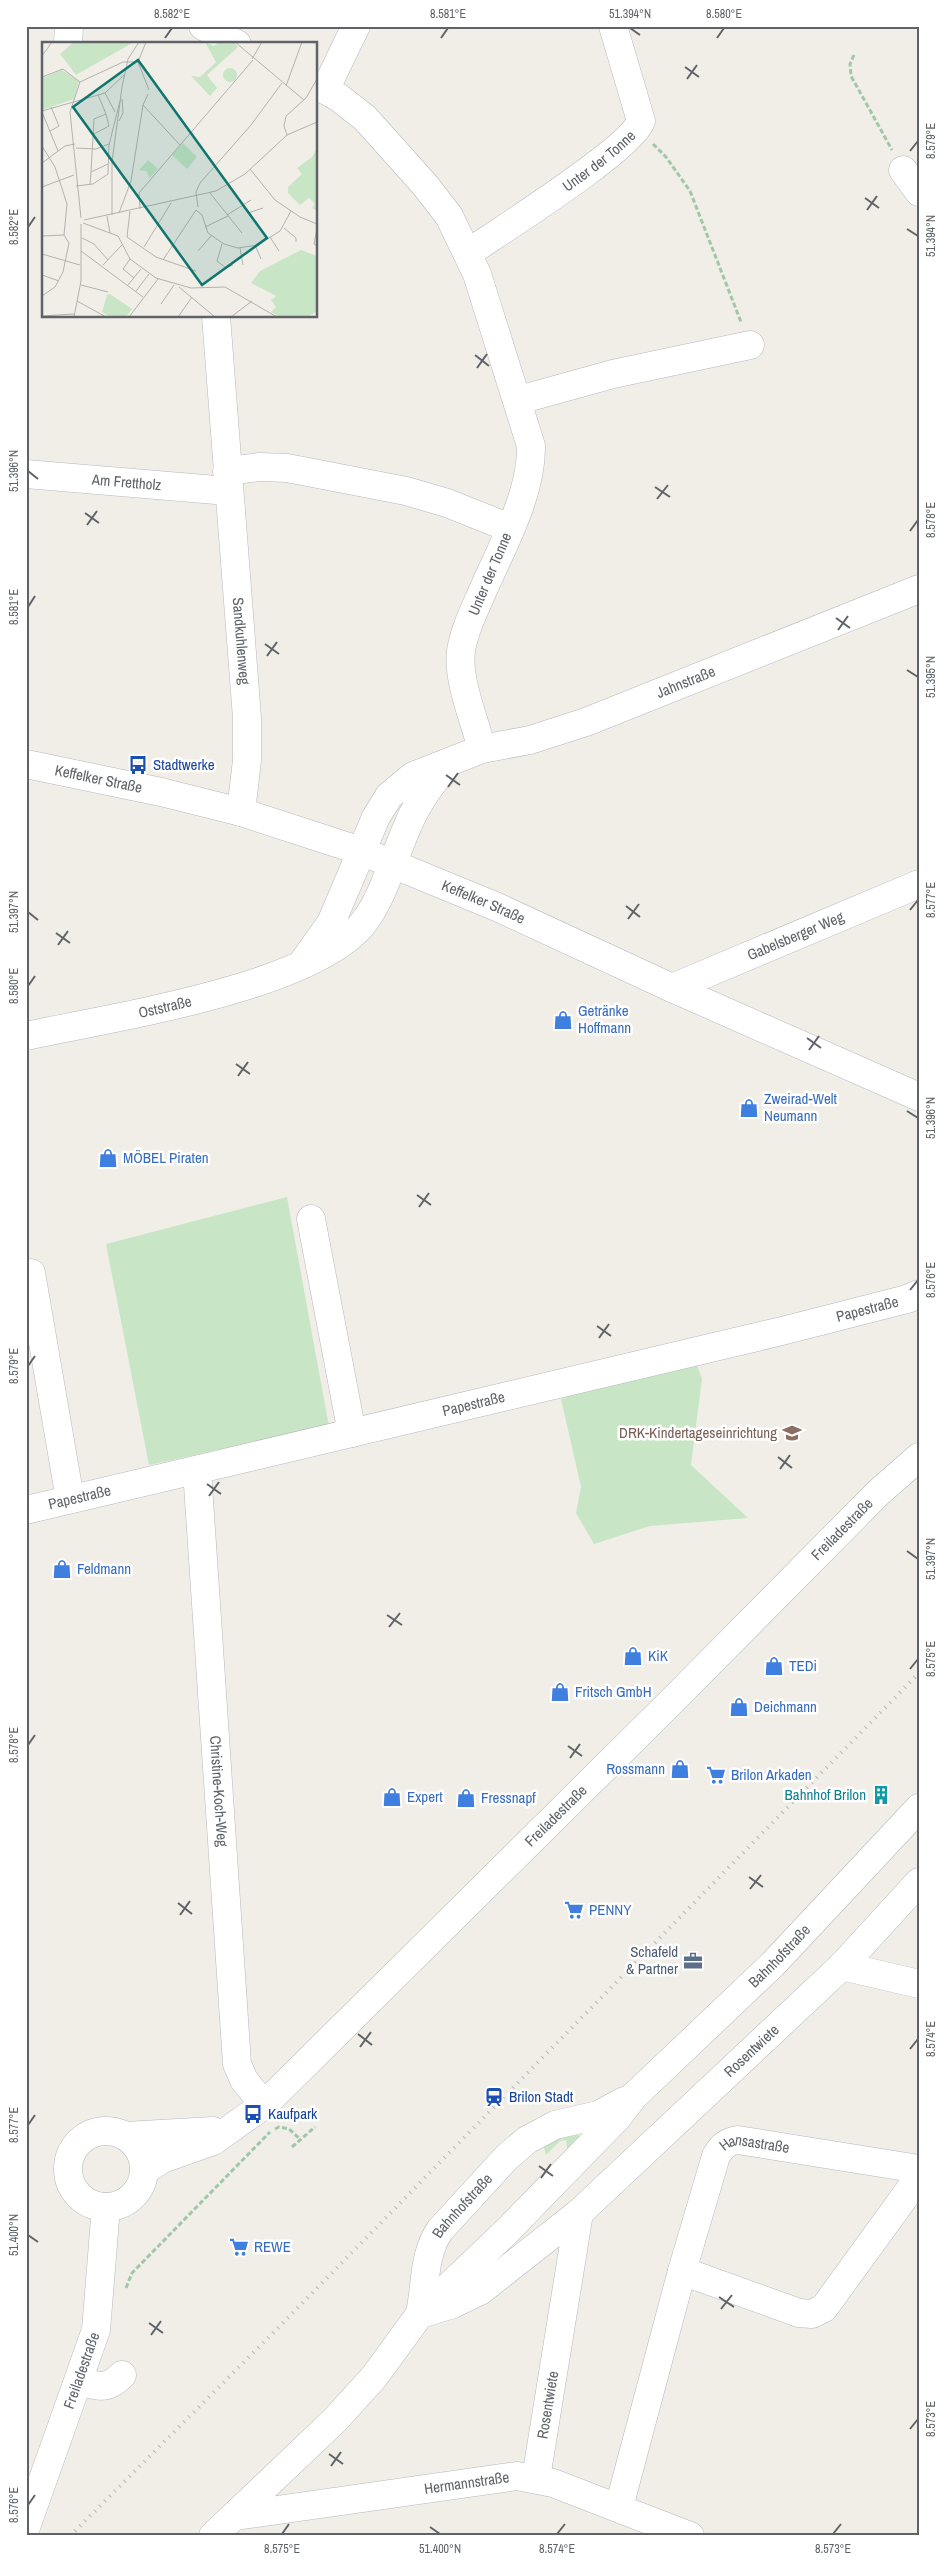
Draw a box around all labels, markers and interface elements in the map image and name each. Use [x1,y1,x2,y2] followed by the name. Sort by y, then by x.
[154,6,190,22] text: 8.582°E
[430,6,466,22] text: 8.581°E
[609,6,651,22] text: 51.394°N
[706,6,742,22] text: 8.580°E
[42,42,318,318] inset map
[923,123,939,159] text: 8.579°E
[558,125,640,196] street label: Unter der Tonne
[6,209,22,245] text: 8.582°E
[923,215,939,257] text: 51.394°N
[6,450,22,492] text: 51.396°N
[90,468,162,495] street label: Am Frettholz
[923,502,939,538] text: 8.578°E
[463,529,516,618] street label: Unter der Tonne
[6,589,22,625] text: 8.581°E
[228,597,255,686] street label: Sandkuhlenweg
[923,656,939,698] text: 51.395°N
[653,660,718,703] street label: Jahnstraße
[127,754,149,776] bus stop icon: Stadtwerke
[153,754,215,775] place label: Stadtwerke
[53,759,144,798] street label: Keffelker Straße
[439,874,529,929] street label: Keffelker Straße
[923,882,939,918] text: 8.577°E
[6,891,22,933] text: 51.397°N
[744,906,847,965] street label: Gabelsberger Weg
[6,968,22,1004] text: 8.580°E
[136,990,194,1023] street label: Oststraße
[578,1000,631,1038] place label: Getränke Hoffmann
[552,1009,574,1031] shop icon: Getränke Hoffmann
[764,1088,837,1126] place label: Zweirad-Welt Neumann
[738,1097,760,1119] shop icon: Zweirad-Welt Neumann
[923,1097,939,1139] text: 51.396°N
[97,1147,119,1169] shop icon: MÖBEL Piraten
[123,1147,209,1168] place label: MÖBEL Piraten
[923,1262,939,1298] text: 8.576°E
[834,1291,901,1327] street label: Papestraße
[6,1348,22,1384] text: 8.579°E
[440,1386,507,1421] street label: Papestraße
[619,1422,777,1443] place label: DRK-Kindertageseinrichtung
[781,1422,803,1444] school or university icon: DRK-Kindertageseinrichtung
[46,1479,113,1514] street label: Papestraße
[806,1493,877,1565] street label: Freiladestraße
[923,1538,939,1580] text: 51.397°N
[51,1558,73,1580] shop icon: Feldmann
[77,1558,131,1579] place label: Feldmann
[923,1641,939,1677] text: 8.575°E
[622,1645,644,1667] shop icon: KiK
[648,1645,669,1666] place label: KiK
[763,1655,785,1677] shop icon: TEDi
[789,1655,817,1676] place label: TEDi
[549,1681,571,1703] shop icon: Fritsch GmbH
[575,1681,652,1702] place label: Fritsch GmbH
[728,1696,750,1718] shop icon: Deichmann
[754,1696,817,1717] place label: Deichmann
[6,1727,22,1763] text: 8.578°E
[205,1735,233,1848] street label: Christine-Koch-Weg
[606,1758,665,1779] place label: Rossmann
[669,1758,691,1780] shop icon: Rossmann
[705,1764,727,1786] supermarket icon: Brilon Arkaden
[731,1764,812,1785] place label: Brilon Arkaden
[520,1780,592,1851] street label: Freiladestraße
[785,1784,866,1805] place label: Bahnhof Brilon
[870,1784,892,1806] building icon: Bahnhof Brilon
[381,1786,403,1808] shop icon: Expert
[407,1786,443,1807] place label: Expert
[455,1787,477,1809] shop icon: Fressnapf
[481,1787,536,1808] place label: Fressnapf
[563,1899,585,1921] supermarket icon: PENNY
[589,1899,632,1920] place label: PENNY
[744,1919,815,1992] street label: Bahnhofstraße
[626,1941,678,1979] place label: Schafeld & Partner
[682,1950,704,1972] office icon: Schafeld & Partner
[719,2019,784,2082] street label: Rosentwiete
[923,2021,939,2057] text: 8.574°E
[483,2086,505,2108] station icon: Brilon Stadt
[509,2086,574,2107] place label: Brilon Stadt
[242,2103,264,2125] bus stop icon: Kaufpark
[268,2103,318,2124] place label: Kaufpark
[6,2107,22,2143] text: 8.577°E
[715,2129,791,2158] street label: Hansastraße
[427,2168,497,2242] street label: Bahnhofstraße
[6,2214,22,2256] text: 51.400°N
[228,2236,250,2258] supermarket icon: REWE
[254,2236,291,2257] place label: REWE
[58,2329,104,2412] street label: Freiladestraße
[532,2369,563,2440] street label: Rosentwiete
[923,2401,939,2437] text: 8.573°E
[423,2466,511,2499] street label: Hermannstraße
[6,2487,22,2523] text: 8.576°E
[264,2541,300,2557] text: 8.575°E
[419,2541,461,2557] text: 51.400°N
[539,2541,575,2557] text: 8.574°E
[815,2541,851,2557] text: 8.573°E

